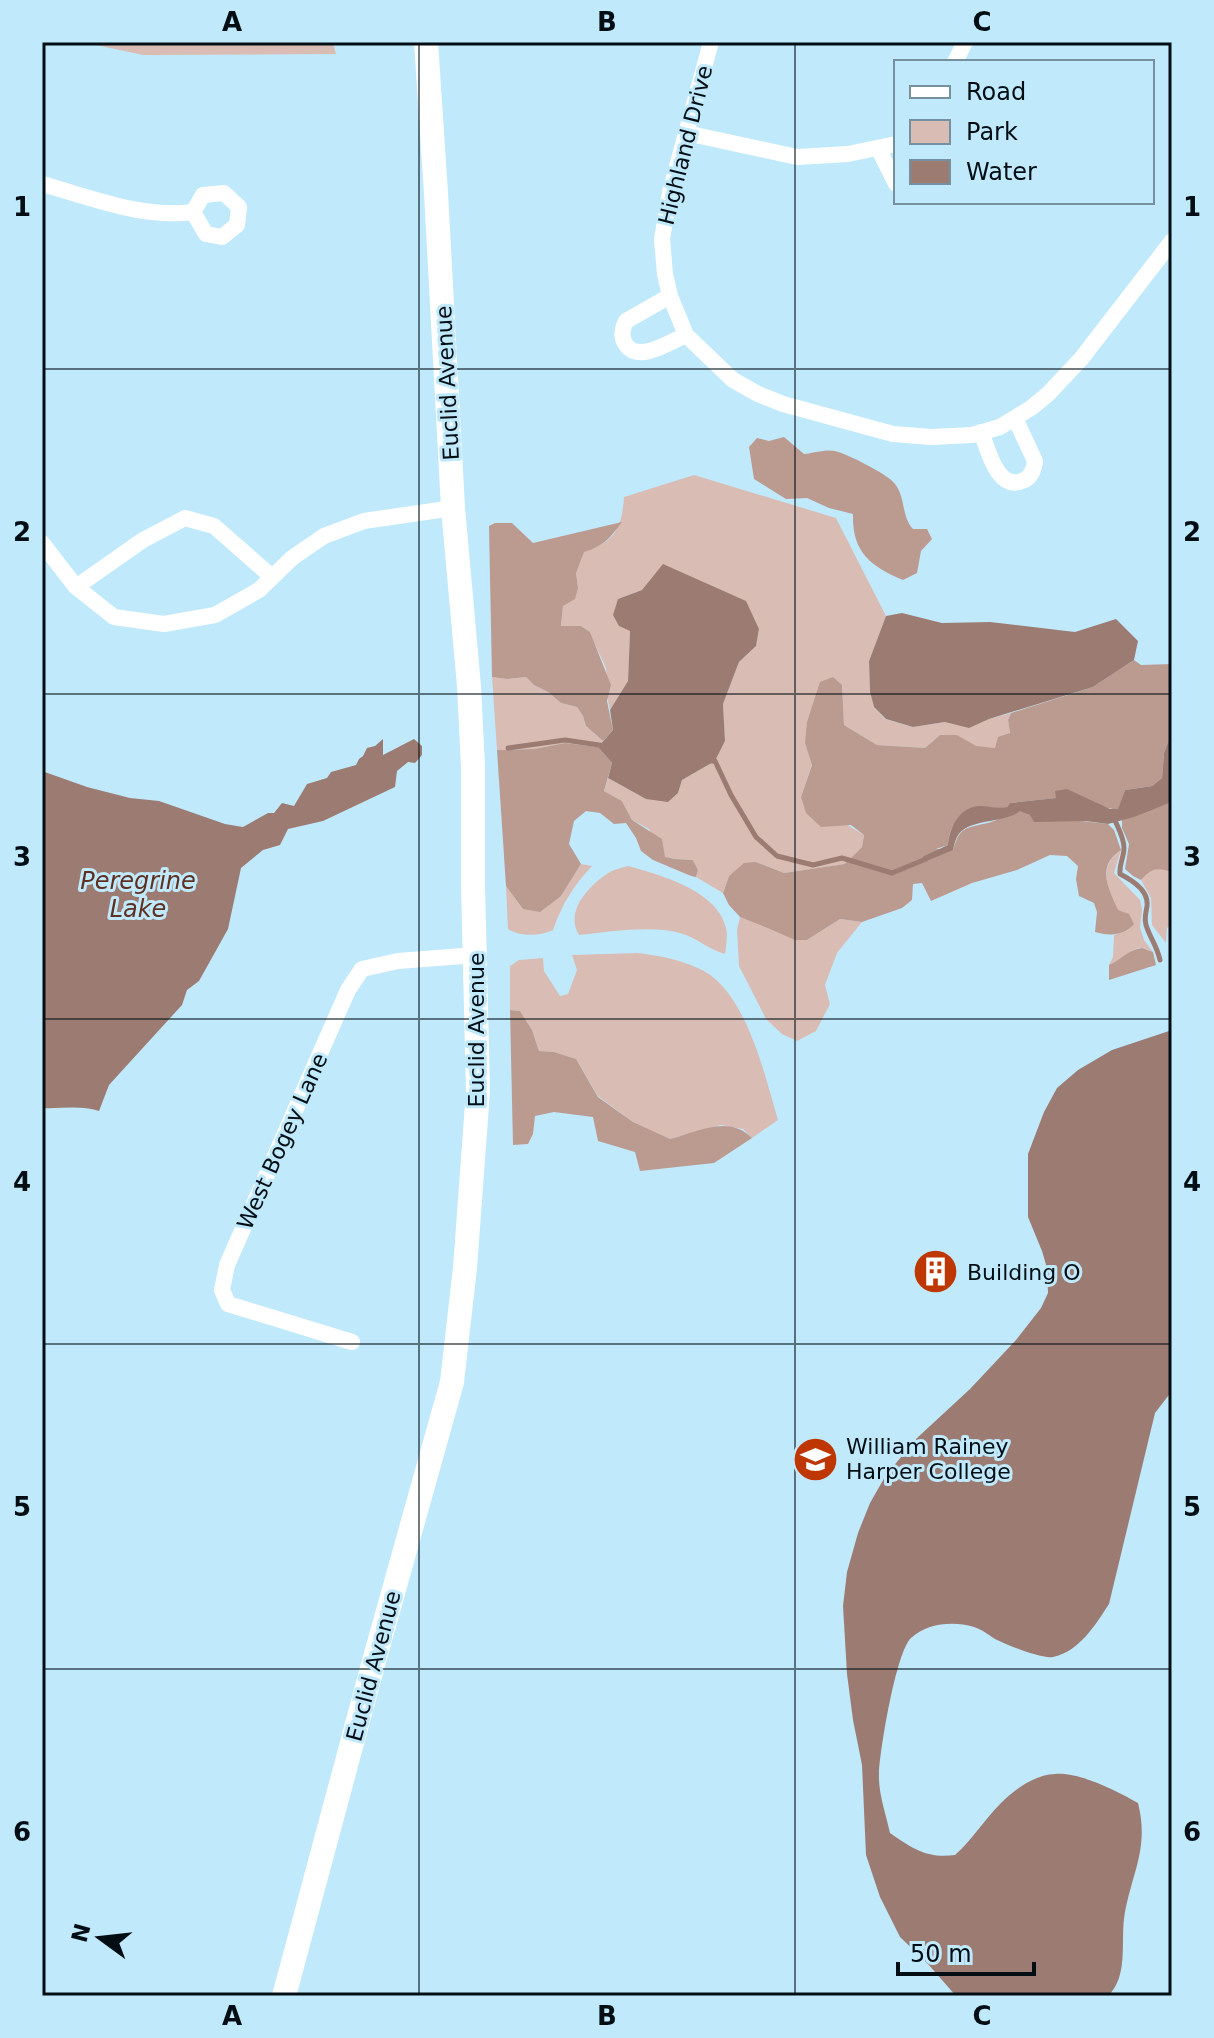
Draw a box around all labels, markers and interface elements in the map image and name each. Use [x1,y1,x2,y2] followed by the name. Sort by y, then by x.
[222,7,242,37] text: A
[597,7,617,37] text: B
[972,7,992,37] text: C
[894,60,1154,204] legend
[654,63,717,228] street label: Highland Drive
[966,78,1026,106] text: Road
[966,118,1018,146] text: Park
[966,158,1037,186] text: Water
[13,192,31,222] text: 1
[1183,192,1201,222] text: 1
[431,305,464,461] street label: Euclid Avenue
[13,517,31,547] text: 2
[1183,517,1201,547] text: 2
[13,842,31,872] text: 3
[1183,842,1201,872] text: 3
[80,867,196,923] water label: Peregrine Lake
[464,953,489,1107] street label: Euclid Avenue
[232,1049,333,1233] street label: West Bogey Lane
[13,1167,31,1197] text: 4
[1183,1167,1201,1197] text: 4
[912,1248,960,1296] building icon: Building O
[967,1260,1081,1285] place label: Building O
[846,1434,1011,1484] place label: William Rainey Harper College
[791,1435,839,1483] school or university icon: William Rainey Harper College
[13,1492,31,1522] text: 5
[1183,1492,1201,1522] text: 5
[341,1588,406,1744] street label: Euclid Avenue
[13,1817,31,1847] text: 6
[1183,1817,1201,1847] text: 6
[60,1898,140,1978] north arrow
[67,1921,96,1945] text: N
[898,1926,1034,1976] scale bar
[910,1940,972,1968] text: 50 m
[222,2001,242,2031] text: A
[597,2001,617,2031] text: B
[972,2001,992,2031] text: C

